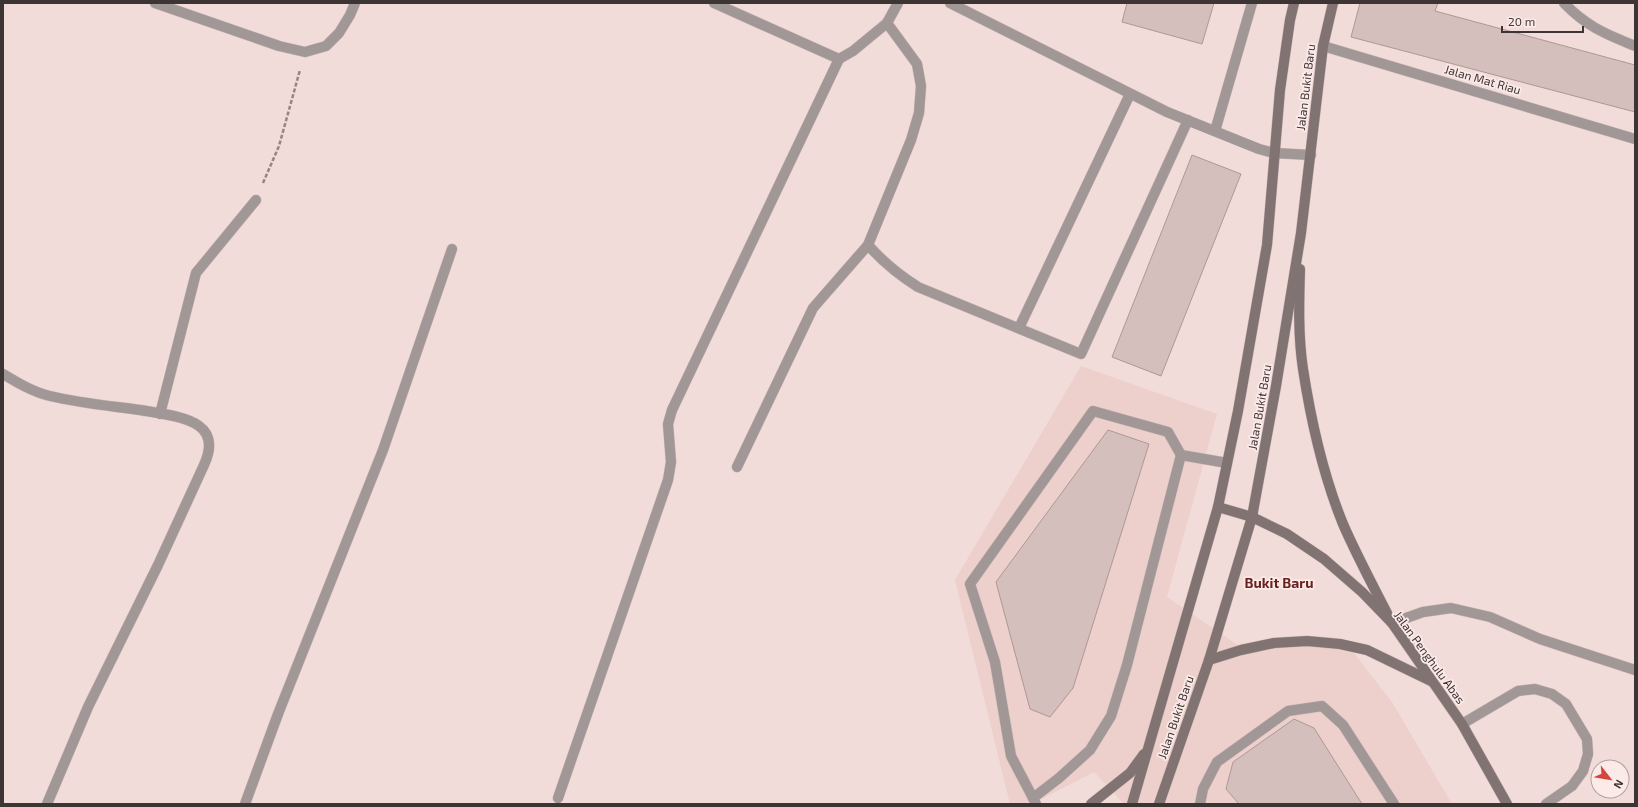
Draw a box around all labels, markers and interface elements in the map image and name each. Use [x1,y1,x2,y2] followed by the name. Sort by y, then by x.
[1502,8,1583,34] scale bar
[1508,14,1535,28] text: 20 m
[1293,43,1317,131] street label: Jalan Bukit Baru
[1443,61,1523,97] street label: Jalan Mat Riau
[1245,363,1273,451] street label: Jalan Bukit Baru
[1245,574,1313,591] district label: Bukit Baru
[1392,608,1468,706] street label: Jalan Penghulu Abas
[1154,674,1196,760] street label: Jalan Bukit Baru
[1590,759,1630,799] north arrow
[1611,778,1627,791] text: N

